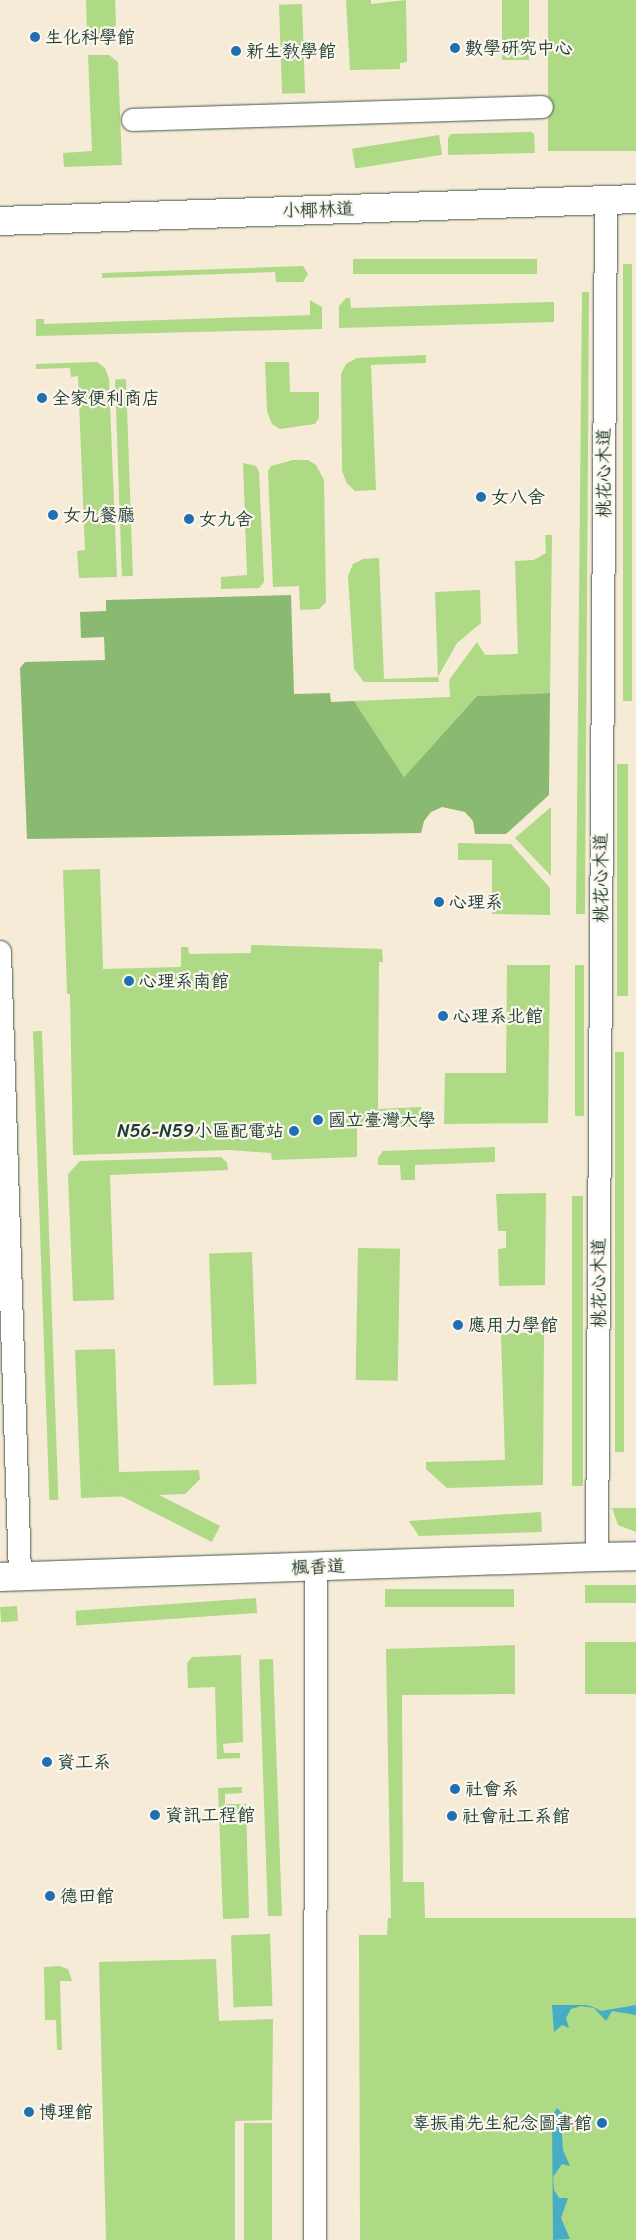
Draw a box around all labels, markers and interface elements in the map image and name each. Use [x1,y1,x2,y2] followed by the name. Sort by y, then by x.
[45,26,135,48] place label: 生化科學館
[29,31,41,43] marker: 生化科學館
[465,37,573,59] place label: 數學研究中心
[246,40,336,62] place label: 新生教學館
[449,42,461,54] marker: 數學研究中心
[230,45,242,57] marker: 新生教學館
[282,198,354,222] street label: 小椰林道
[52,387,160,409] place label: 全家便利商店
[36,392,48,404] marker: 全家便利商店
[593,428,615,518] street label: 桃花心木道
[491,486,545,508] place label: 女八舍
[475,491,487,503] marker: 女八舍
[63,504,135,526] place label: 女九餐廳
[199,508,253,530] place label: 女九舍
[47,509,59,521] marker: 女九餐廳
[183,513,195,525] marker: 女九舍
[590,833,612,923] street label: 桃花心木道
[449,891,503,913] place label: 心理系
[433,896,445,908] marker: 心理系
[139,970,229,992] place label: 心理系南館
[123,975,135,987] marker: 心理系南館
[453,1005,543,1027] place label: 心理系北館
[437,1010,449,1022] marker: 心理系北館
[328,1109,436,1131] place label: 國立臺灣大學
[312,1114,324,1126] marker: 國立臺灣大學
[117,1120,284,1142] place label: N56-N59小區配電站
[288,1125,300,1137] marker: N56-N59小區配電站
[588,1238,610,1328] street label: 桃花心木道
[468,1314,558,1336] place label: 應用力學館
[452,1319,464,1331] marker: 應用力學館
[291,1555,345,1579] street label: 楓香道
[57,1751,111,1773] place label: 資工系
[41,1756,53,1768] marker: 資工系
[465,1778,519,1800] place label: 社會系
[449,1783,461,1795] marker: 社會系
[165,1804,255,1826] place label: 資訊工程館
[462,1805,570,1827] place label: 社會社工系館
[149,1809,161,1821] marker: 資訊工程館
[446,1810,458,1822] marker: 社會社工系館
[60,1885,114,1907] place label: 德田館
[44,1890,56,1902] marker: 德田館
[39,2101,93,2123] place label: 博理館
[23,2106,35,2118] marker: 博理館
[412,2112,592,2134] place label: 辜振甫先生紀念圖書館
[596,2117,608,2129] marker: 辜振甫先生紀念圖書館

